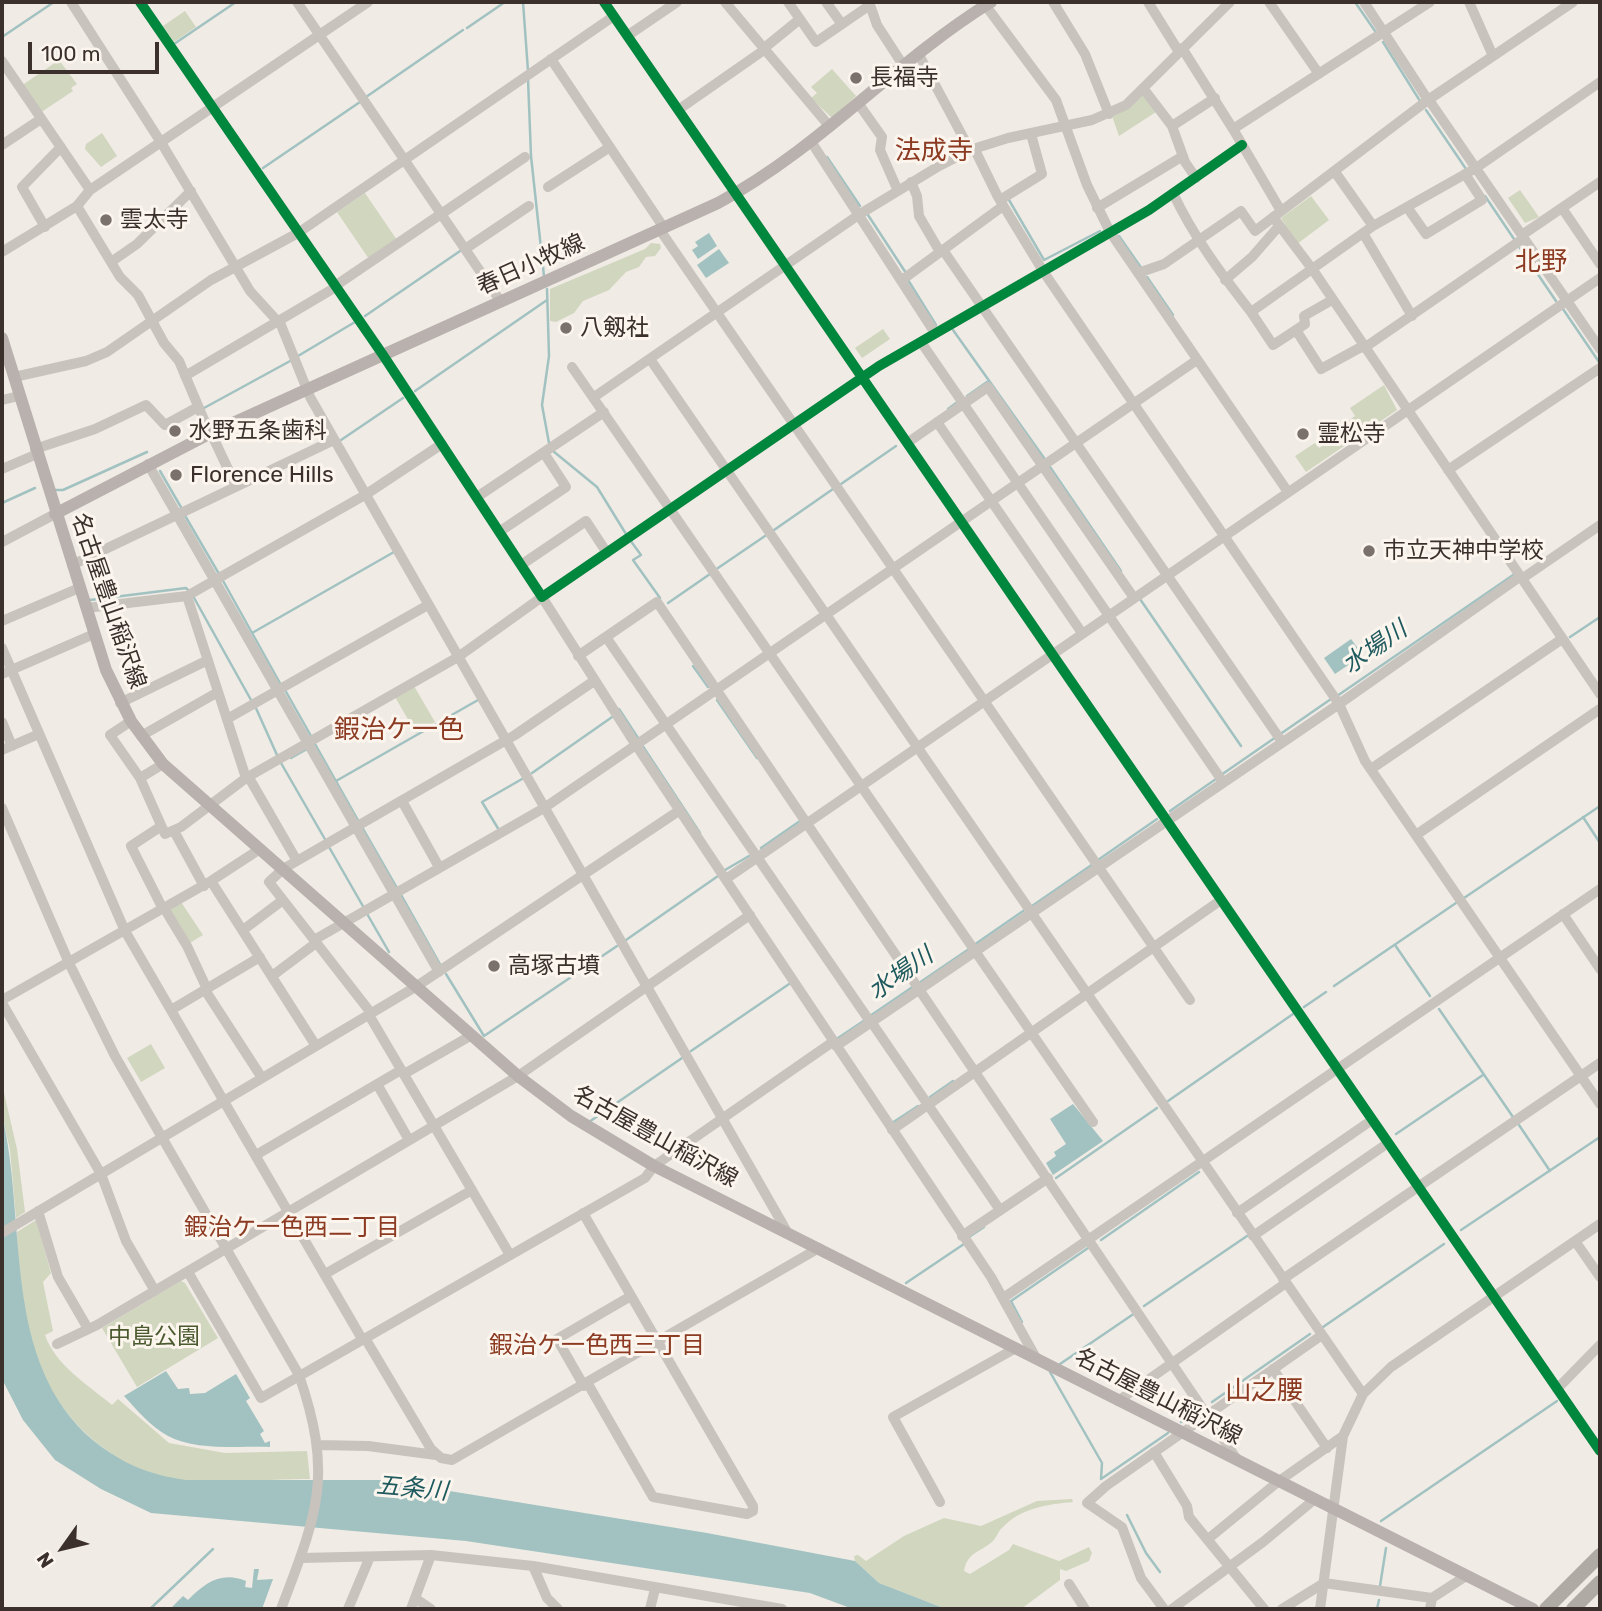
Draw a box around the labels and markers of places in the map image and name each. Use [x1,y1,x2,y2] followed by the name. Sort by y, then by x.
[870,64,939,92] place label: 長福寺
[848,70,864,86] marker: 長福寺
[120,206,189,234] place label: 雲太寺
[98,212,114,228] marker: 雲太寺
[580,314,649,342] place label: 八剱社
[558,320,574,336] marker: 八剱社
[189,417,327,445] place label: 水野五条歯科
[1317,420,1386,448] place label: 霊松寺
[167,423,183,439] marker: 水野五条歯科
[1295,426,1311,442] marker: 霊松寺
[190,461,334,489] place label: Florence Hills
[168,467,184,483] marker: Florence Hills
[1383,537,1544,565] place label: 市立天神中学校
[1361,543,1377,559] marker: 市立天神中学校
[508,952,600,980] place label: 高塚古墳
[486,958,502,974] marker: 高塚古墳

